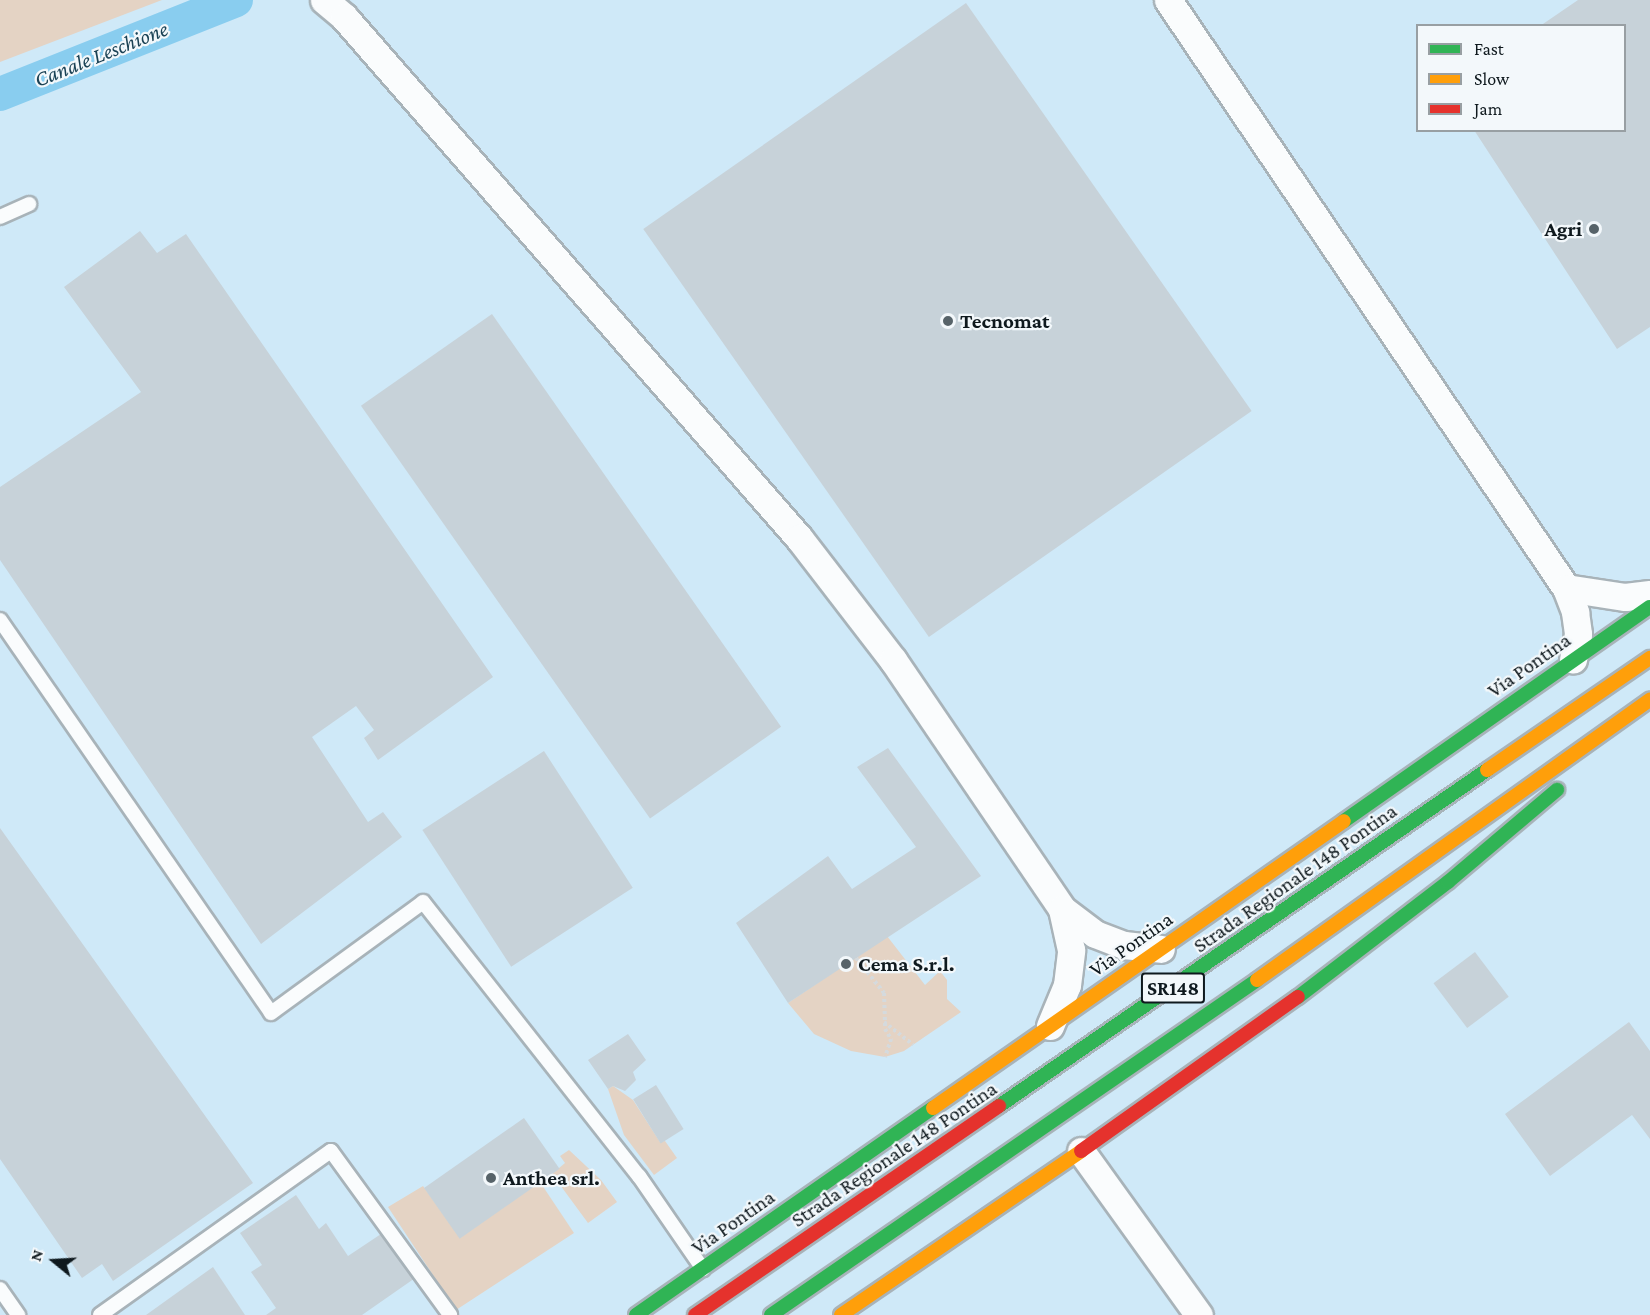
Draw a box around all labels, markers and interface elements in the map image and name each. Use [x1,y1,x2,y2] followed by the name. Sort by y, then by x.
[30,15,172,93] water label: Canale Leschione
[1416,24,1626,132] legend
[1474,39,1504,59] text: Fast
[1474,69,1509,89] text: Slow
[1474,99,1502,119] text: Jam
[1544,216,1582,242] place label: Agri
[1587,222,1601,236] marker: Agri
[960,308,1049,334] place label: Tecnomat
[941,314,955,328] marker: Tecnomat
[1482,627,1576,703] street label: Via Pontina
[1188,798,1402,958] street label: Strada Regionale 148 Pontina
[1084,906,1178,982] street label: Via Pontina
[858,951,955,977] place label: Cema S.r.l.
[839,957,853,971] marker: Cema S.r.l.
[1140,971,1206,1005] road number: SR148
[786,1076,1002,1232] street label: Strada Regionale 148 Pontina
[503,1165,600,1191] place label: Anthea srl.
[484,1171,498,1185] marker: Anthea srl.
[686,1184,780,1260] street label: Via Pontina
[24,1231,84,1291] north arrow
[27,1247,46,1263] text: N

